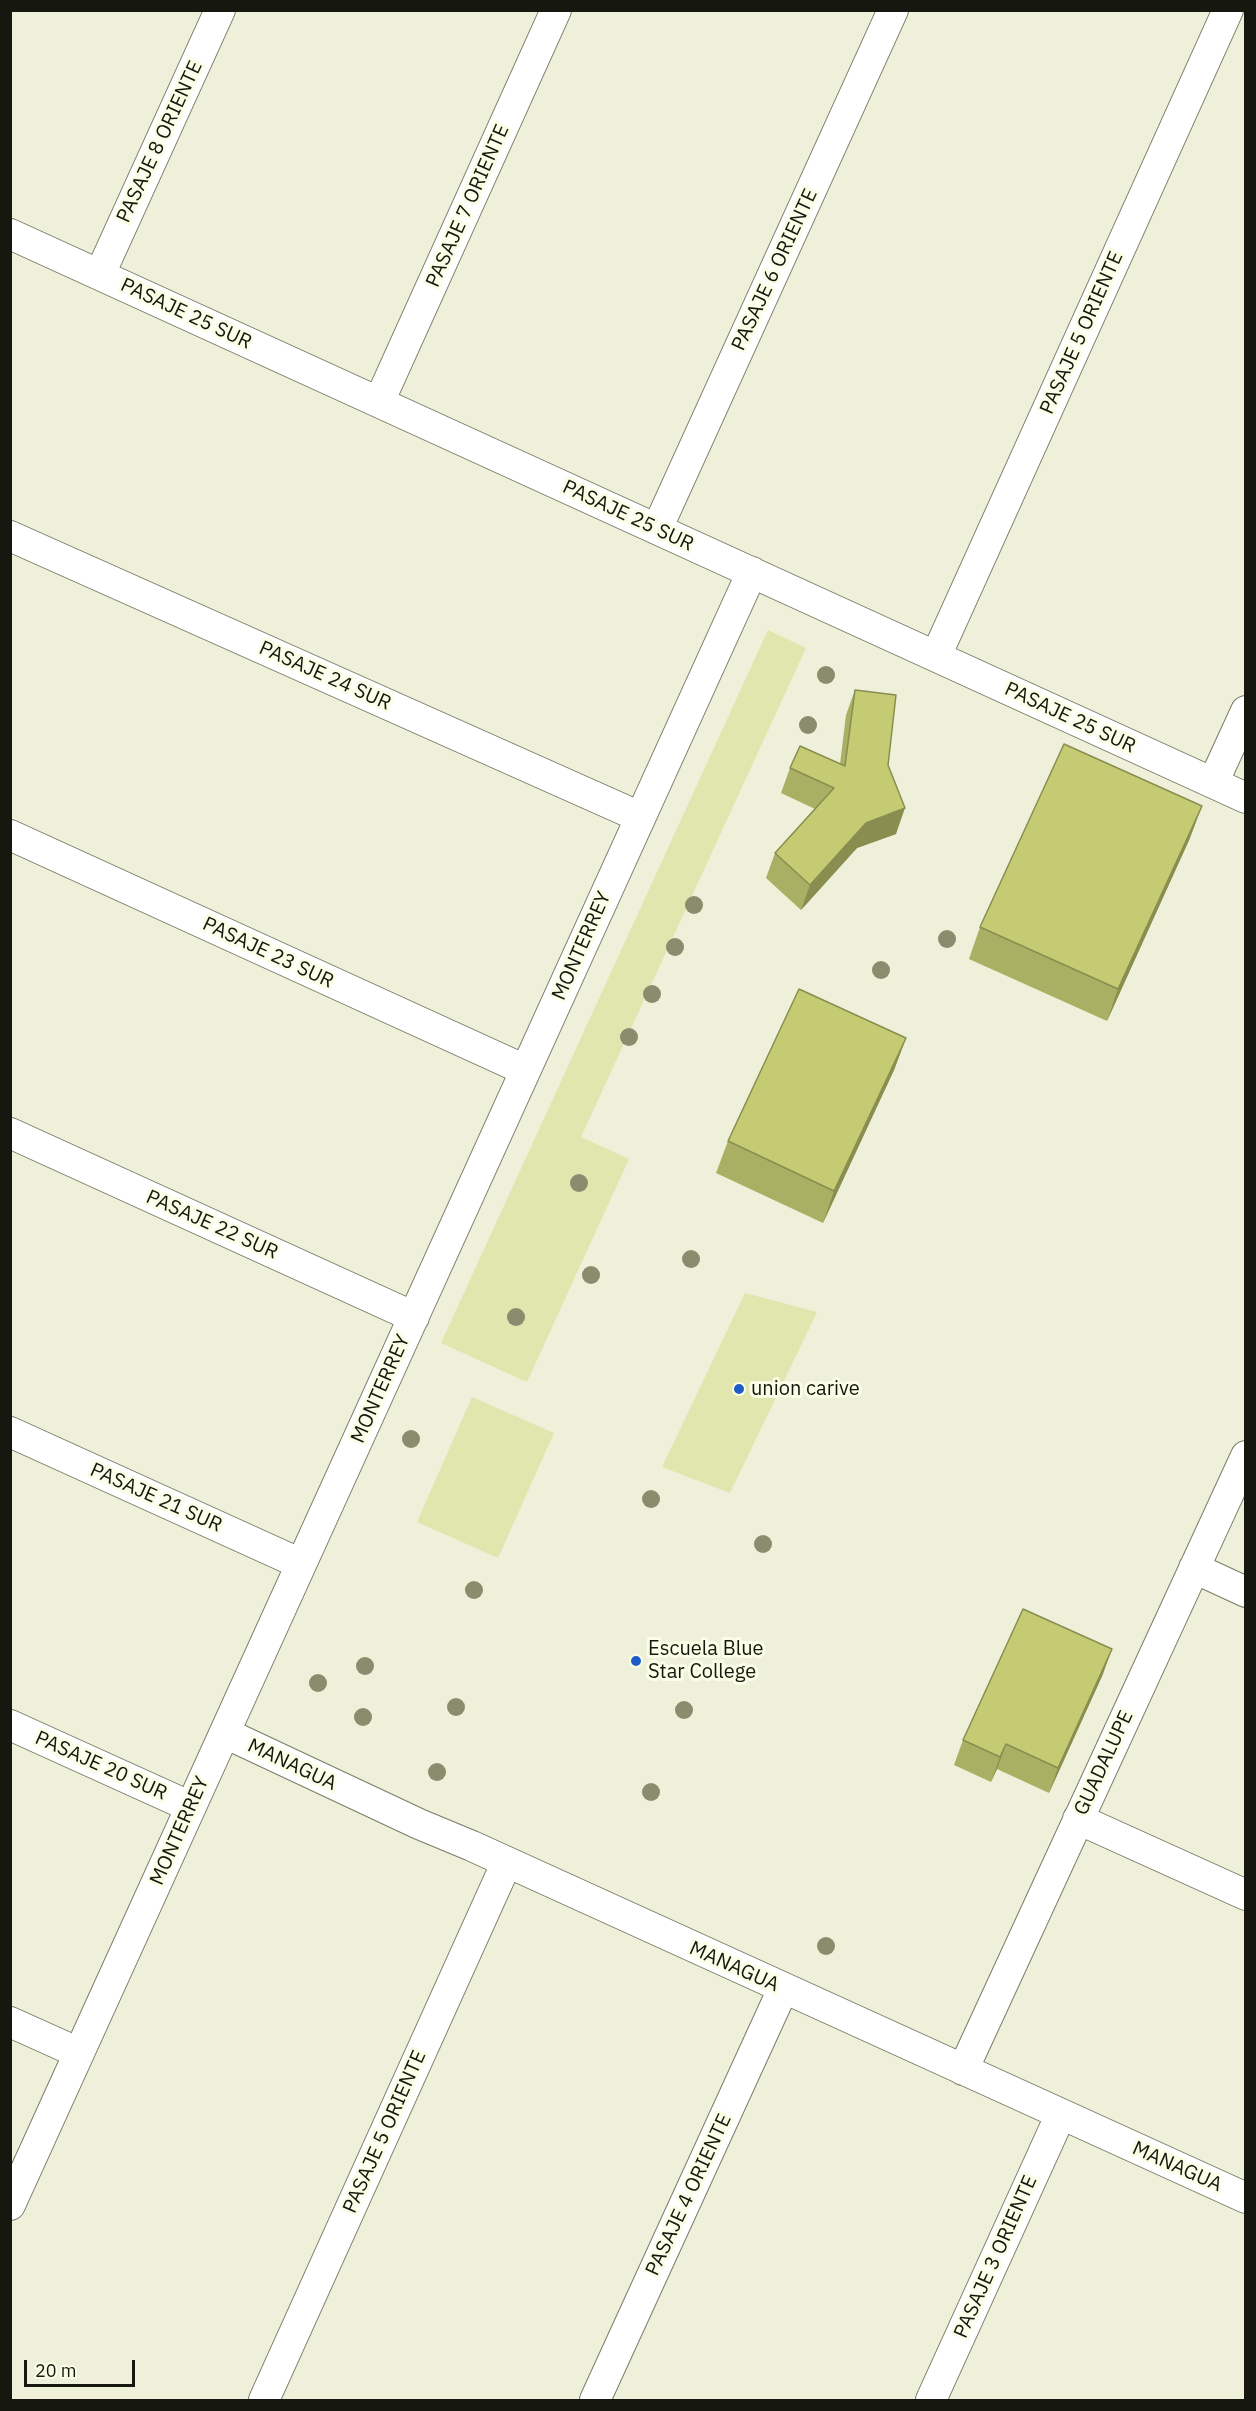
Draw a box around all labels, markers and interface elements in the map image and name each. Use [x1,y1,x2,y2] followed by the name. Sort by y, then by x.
[112,57,208,227] street label: PASAJE 8 ORIENTE
[421,121,515,291] street label: PASAJE 7 ORIENTE
[727,185,823,355] street label: PASAJE 6 ORIENTE
[1035,248,1129,418] street label: PASAJE 5 ORIENTE
[117,273,255,355] street label: PASAJE 25 SUR
[559,475,697,557] street label: PASAJE 25 SUR
[255,636,395,716] street label: PASAJE 24 SUR
[1001,677,1139,759] street label: PASAJE 25 SUR
[547,888,617,1004] street label: MONTERREY
[199,912,337,994] street label: PASAJE 23 SUR
[142,1185,282,1265] street label: PASAJE 22 SUR
[346,1331,416,1447] street label: MONTERREY
[751,1377,860,1401] place label: union carive
[732,1382,746,1396] marker: union carive
[86,1458,226,1538] street label: PASAJE 21 SUR
[648,1637,763,1684] place label: Escuela Blue Star College
[629,1654,643,1668] marker: Escuela Blue Star College
[1069,1707,1139,1819] street label: GUADALUPE
[31,1726,171,1806] street label: PASAJE 20 SUR
[244,1734,340,1796] street label: MANAGUA
[145,1773,215,1889] street label: MONTERREY
[685,1937,783,1997] street label: MANAGUA
[338,2047,432,2217] street label: PASAJE 5 ORIENTE
[641,2110,737,2280] street label: PASAJE 4 ORIENTE
[1128,2137,1226,2197] street label: MANAGUA
[949,2172,1043,2342] street label: PASAJE 3 ORIENTE
[27,2348,138,2386] scale bar
[35,2359,77,2382] text: 20 m

